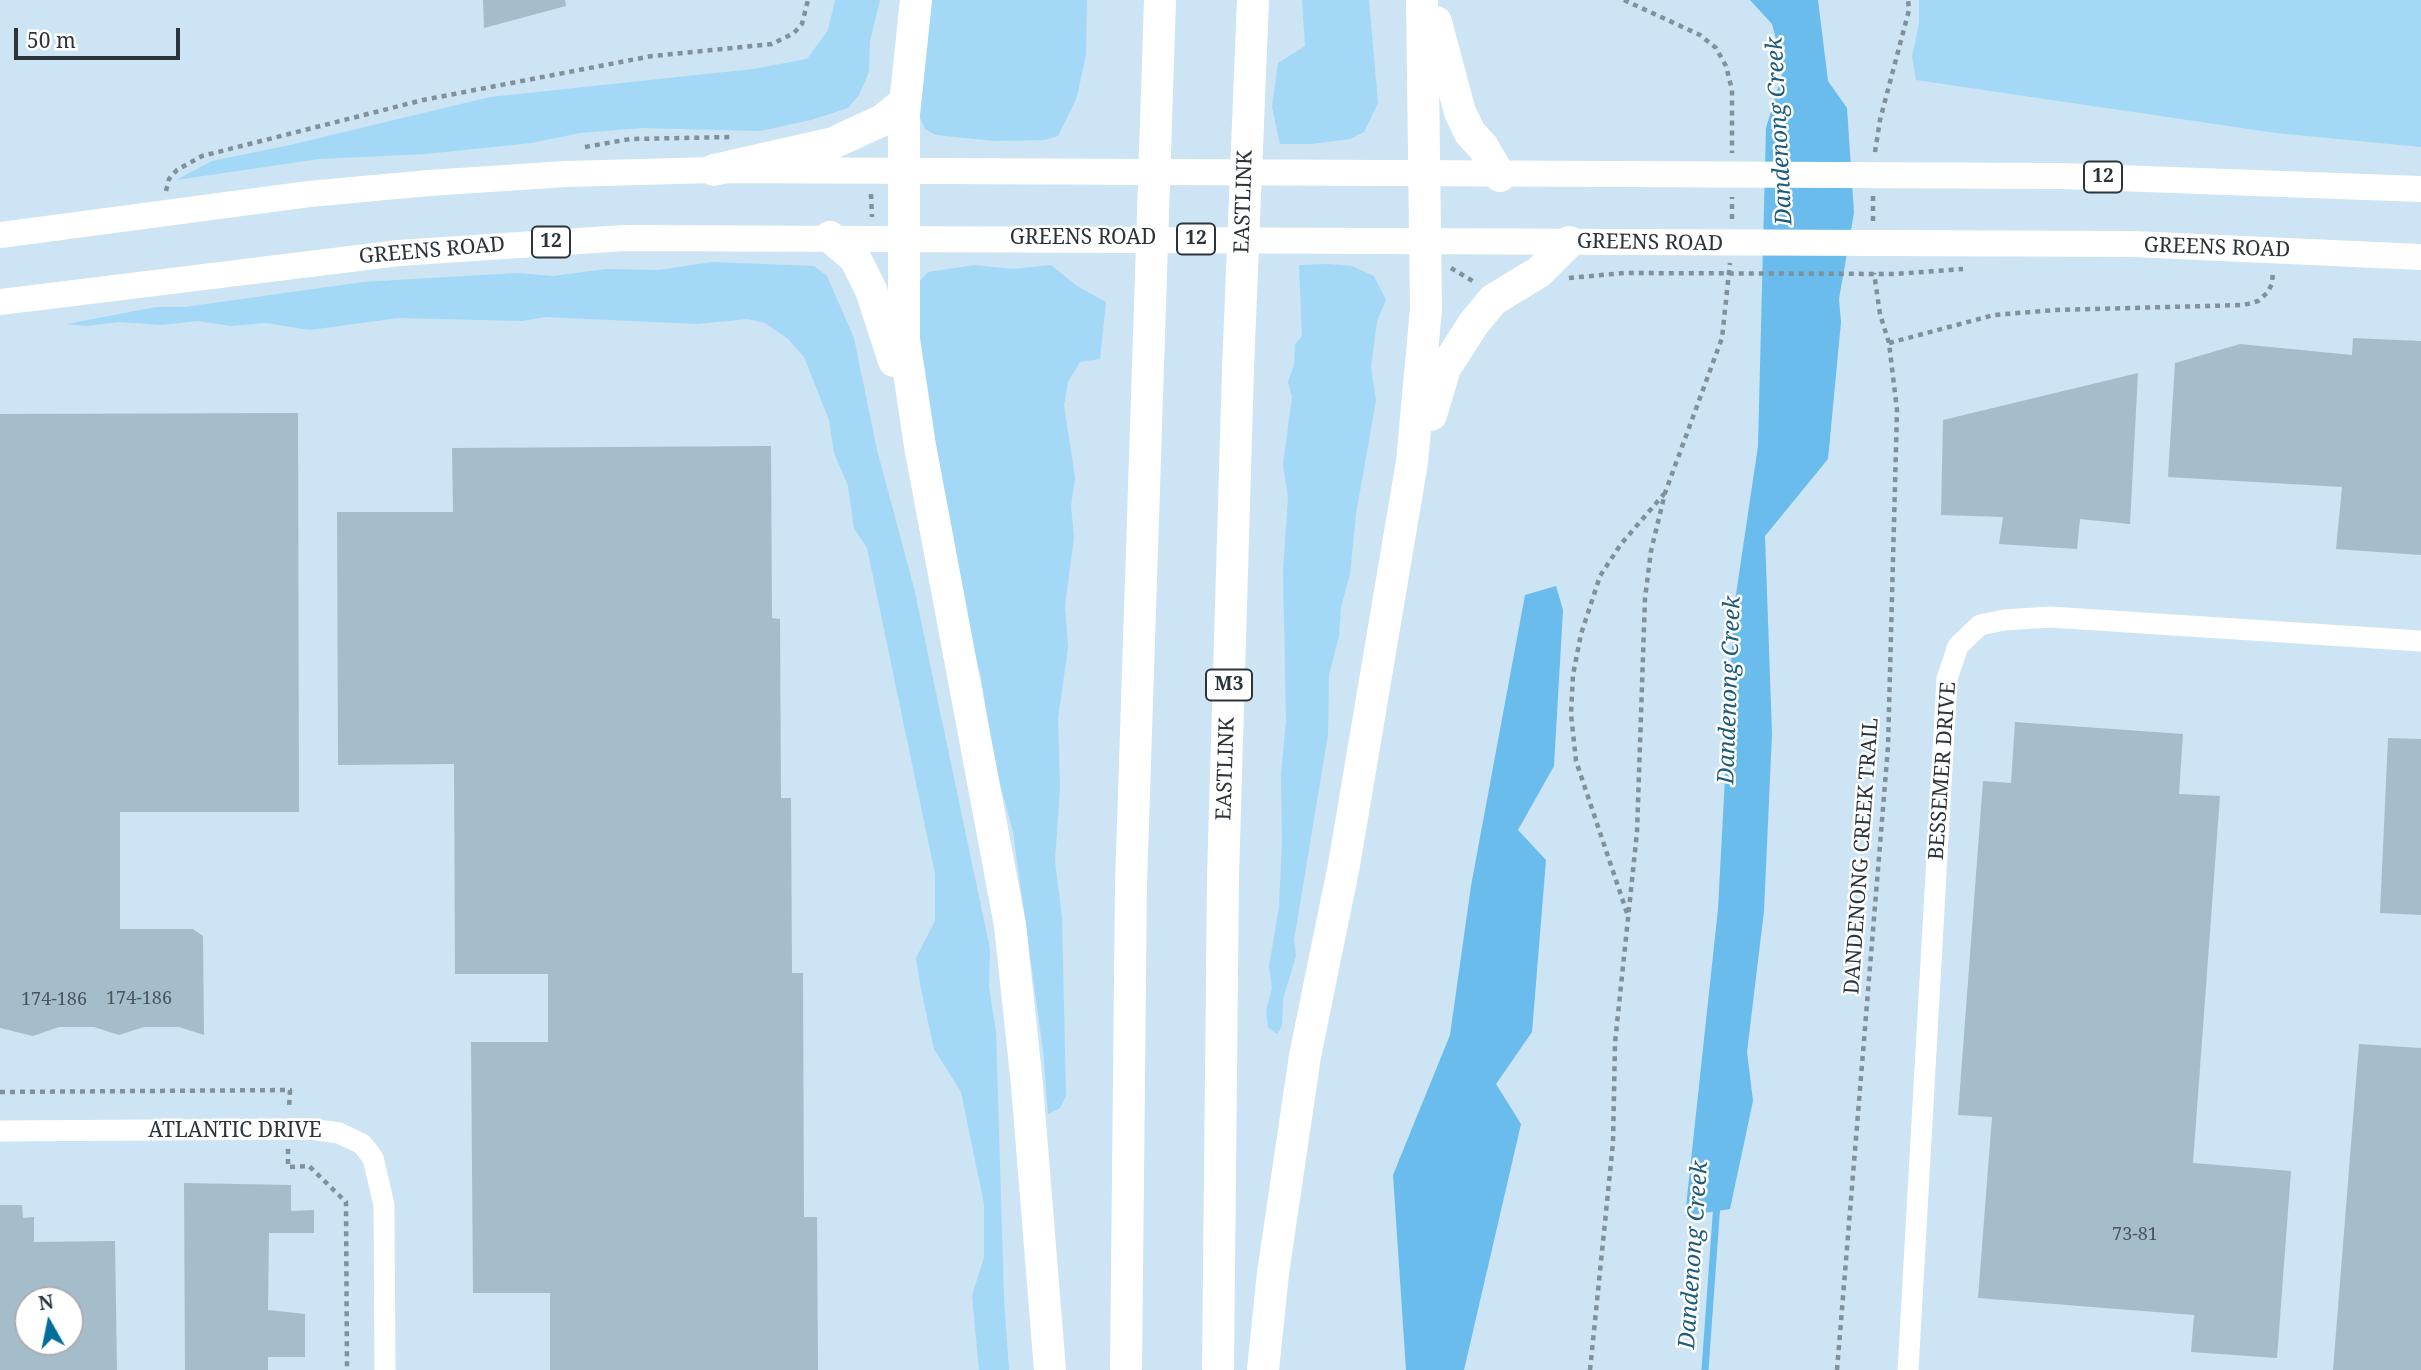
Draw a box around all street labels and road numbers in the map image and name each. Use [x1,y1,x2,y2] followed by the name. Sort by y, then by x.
[1230,150,1258,254] street label: EASTLINK
[2084,162,2122,192] road number: 12
[1177,224,1215,255] road number: 12
[1010,225,1156,251] street label: GREENS ROAD
[532,226,570,258] road number: 12
[1577,229,1723,257] street label: GREENS ROAD
[358,232,506,270] street label: GREENS ROAD
[2143,233,2291,263] street label: GREENS ROAD
[1206,670,1252,700] road number: M3
[1924,681,1962,861] street label: BESSEMER DRIVE
[1212,717,1240,821] street label: EASTLINK
[1840,717,1884,995] street label: DANDENONG CREEK TRAIL
[148,1118,322,1144] street label: ATLANTIC DRIVE

